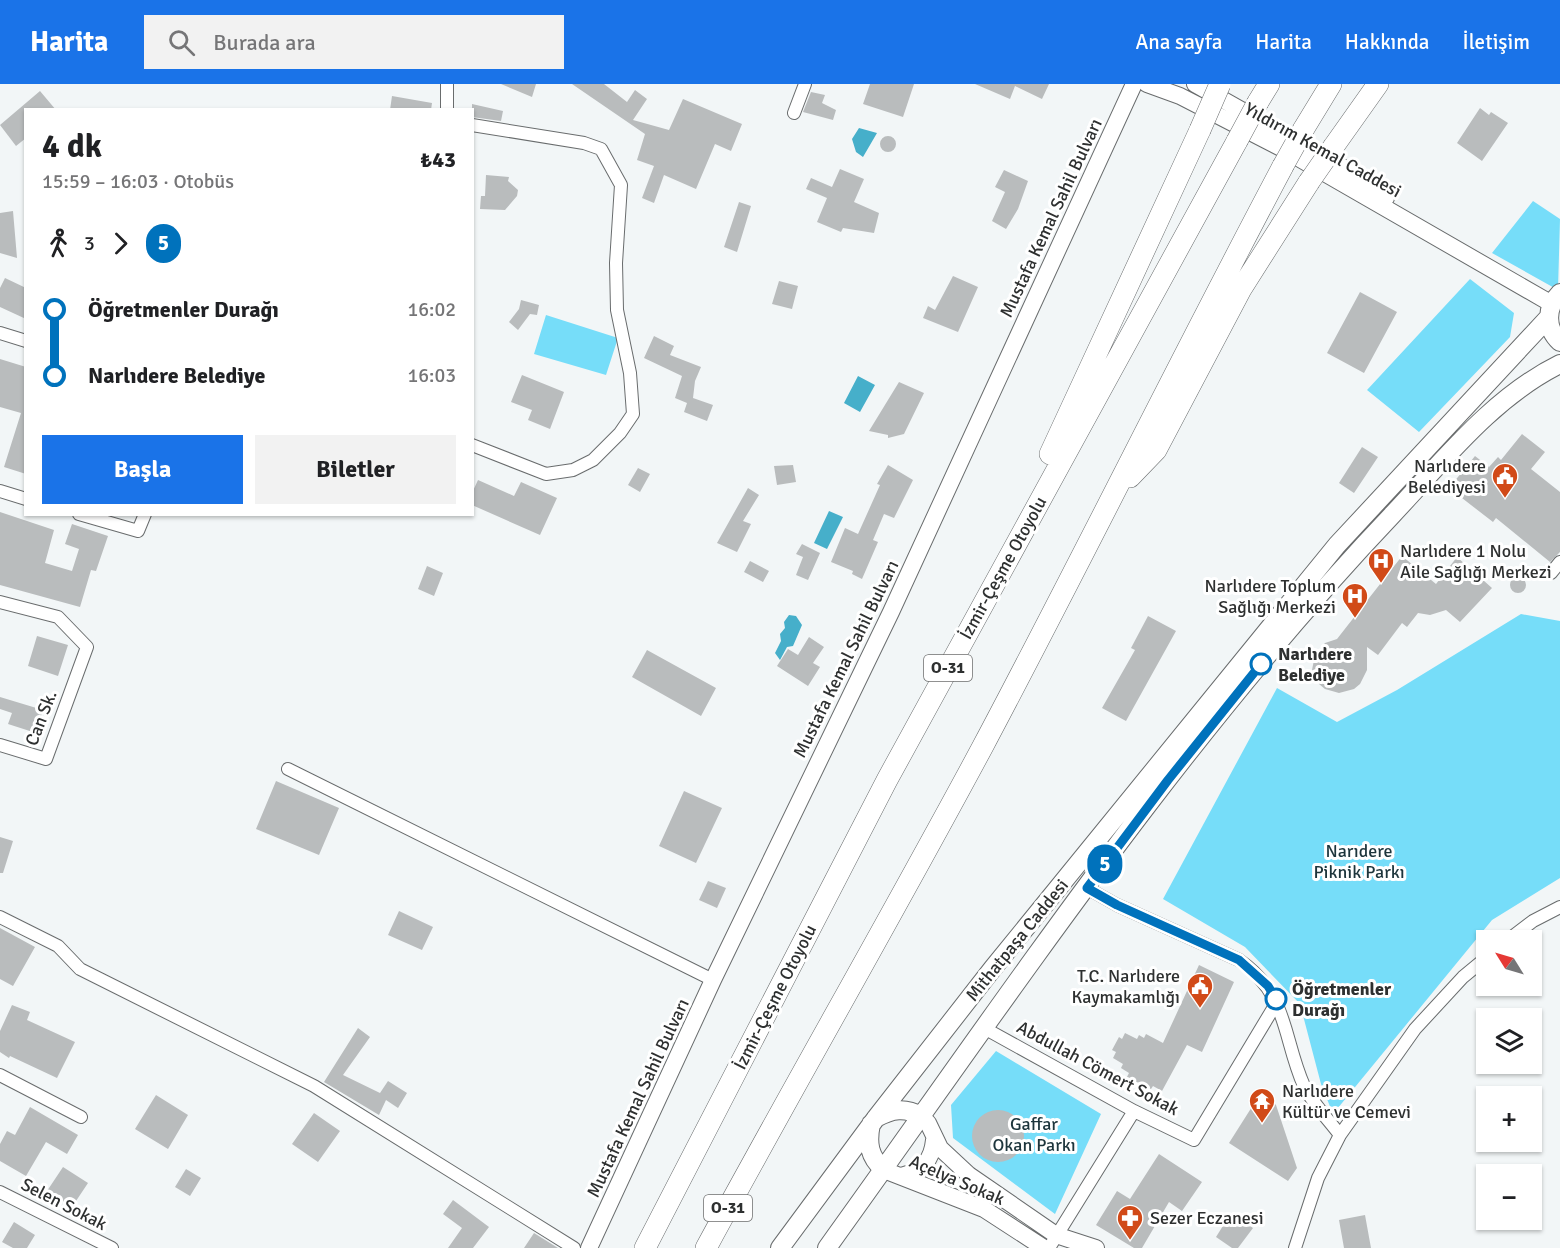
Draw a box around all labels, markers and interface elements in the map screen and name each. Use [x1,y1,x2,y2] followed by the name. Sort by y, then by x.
[144,15,564,69] search box
[30,25,108,59] text: Harita
[165,26,198,59] icon: search
[213,29,316,56] text: Burada ara
[1135,29,1222,55] text: Ana sayfa
[1255,29,1312,55] text: Harita
[1345,29,1430,55] text: Hakkında
[1463,29,1530,55] text: İletişim
[1241,98,1405,202] street label: Yıldırım Kemal Caddesi
[995,115,1107,321] street label: Mustafa Kemal Sahil Bulvarı
[42,126,102,167] text: 4 dk
[420,146,456,173] text: ₺43
[42,169,234,194] text: 15:59 – 16:03 · Otobüs
[42,227,75,260] icon: walk
[104,227,137,260] icon: forward
[158,230,169,256] text: 5
[84,231,95,256] text: 3
[88,296,279,323] text: Öğretmenler Durağı
[407,297,456,322] text: 16:02
[88,362,265,389] text: Narlıdere Belediye
[407,363,456,388] text: 16:03
[42,435,243,504] button: Başla
[255,435,456,504] button: Biletler
[1408,455,1486,498] place label: Narlıdere Belediyesi
[1490,461,1520,499] public building icon: Narlıdere Belediyesi
[955,493,1051,643] street label: İzmir-Çeşme Otoyolu
[1400,540,1552,583] place label: Narlıdere 1 Nolu Aile Sağlığı Merkezi
[1366,546,1396,584] hospital icon: Narlıdere 1 Nolu Aile Sağlığı Merkezi
[789,557,903,761] street label: Mustafa Kemal Sahil Bulvarı
[1205,575,1336,618] place label: Narlıdere Toplum Sağlığı Merkezi
[1340,581,1370,619] hospital icon: Narlıdere Toplum Sağlığı Merkezi
[1278,643,1352,686] place label: Narlıdere Belediye
[1250,653,1272,675] marker: Narlıdere Belediye
[924,655,972,681] road number: O-31
[20,687,62,749] street label: Can Sk.
[1313,840,1405,883] park label: Narıdere Piknik Parkı
[1086,844,1124,884] line badge: 5
[1099,851,1111,877] text: 5
[961,874,1073,1006] street label: Mithatpaşa Caddesi
[729,921,821,1073] street label: İzmir-Çeşme Otoyolu
[1476,930,1542,996] north arrow
[1476,930,1542,1230] map controls
[1072,965,1180,1008] place label: T.C. Narlıdere Kaymakamlığı
[1185,971,1215,1009] public building icon: T.C. Narlıdere Kaymakamlığı
[1292,978,1392,1021] place label: Öğretmenler Durağı
[1265,988,1287,1010] marker: Öğretmenler Durağı
[582,995,694,1201] street label: Mustafa Kemal Sahil Bulvarı
[1476,1008,1542,1074] button: layers
[1013,1016,1183,1120] street label: Abdullah Cömert Sokak
[1282,1080,1411,1123] place label: Narlıdere Kültür ve Cemevi
[1247,1086,1277,1124] temple icon: Narlıdere Kültür ve Cemevi
[1476,1086,1542,1152] button: +
[992,1113,1076,1156] park label: Gaffar Okan Parkı
[906,1150,1008,1210] street label: Açelya Sokak
[1476,1164,1542,1230] button: −
[17,1173,111,1235] street label: Selen Sokak
[704,1195,752,1221] road number: O-31
[1115,1203,1145,1241] pharmacy icon: Sezer Eczanesi
[1150,1207,1264,1229] place label: Sezer Eczanesi

